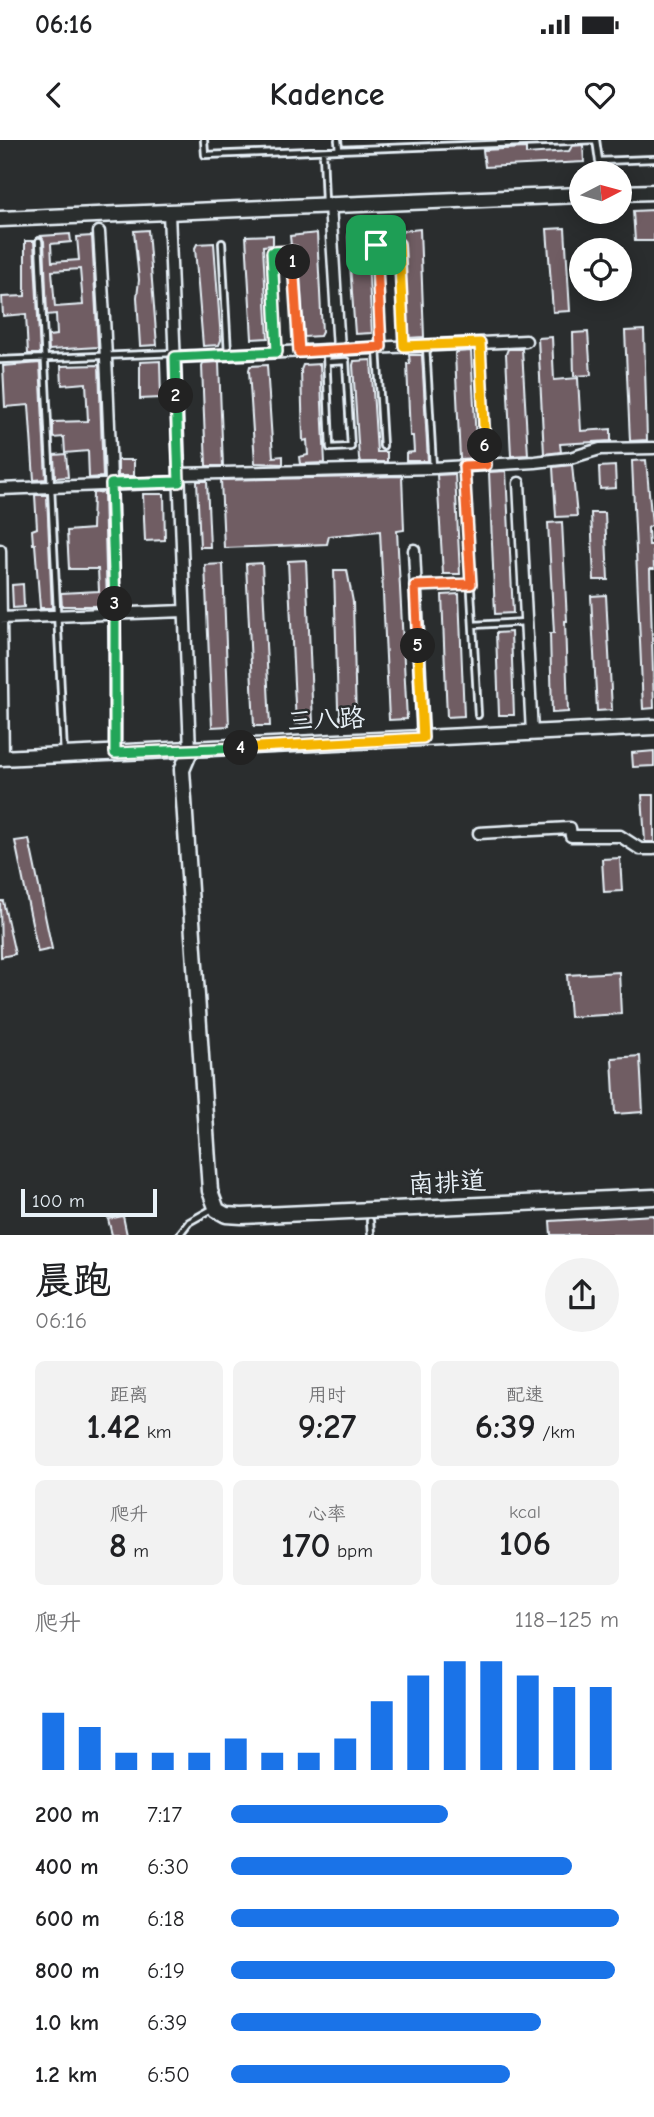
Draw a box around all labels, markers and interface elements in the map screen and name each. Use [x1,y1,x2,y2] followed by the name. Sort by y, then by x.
[35,10,93,40] text: 06:16
[35,76,73,114] icon: back
[270,76,384,113] text: Kadence
[581,76,619,114] icon: heart
[569,161,632,224] north arrow
[569,161,632,301] map controls
[346,215,406,275] pin
[357,226,395,264] icon: arrive
[569,238,632,301] button: locate
[276,244,310,280] pin: 1
[289,250,296,272] text: 1
[158,378,194,414] pin: 2
[171,384,180,406] text: 2
[468,428,503,464] pin: 6
[480,434,489,456] text: 6
[97,587,132,622] pin: 3
[110,592,119,614] text: 3
[400,629,436,664] pin: 5
[412,634,423,656] text: 5
[286,703,366,737] street label: 三八路
[224,730,258,766] pin: 4
[236,736,245,758] text: 4
[407,1166,487,1200] street label: 南排道
[21,1186,158,1218] scale bar
[32,1190,85,1212] text: 100 m
[545,1258,619,1332] button: share
[35,1259,111,1303] text: 晨跑
[35,1307,87,1334] text: 06:16
[110,1384,148,1406] text: 距离
[308,1384,346,1406] text: 用时
[506,1384,544,1406] text: 配速
[86,1406,140,1447] text: 1.42
[298,1406,356,1447] text: 9:27
[475,1406,536,1447] text: 6:39
[140,1421,172,1443] text: km
[536,1421,575,1443] text: /km
[509,1501,541,1523] text: kcal
[110,1503,148,1525] text: 爬升
[308,1503,346,1525] text: 心率
[499,1523,551,1564] text: 106
[109,1525,127,1566] text: 8
[281,1525,331,1566] text: 170
[127,1540,149,1562] text: m
[331,1540,373,1562] text: bpm
[515,1606,619,1633] text: 118–125 m
[35,1609,81,1636] text: 爬升
[35,1801,99,1828] text: 200 m
[147,1801,182,1828] text: 7:17
[35,1853,99,1880] text: 400 m
[147,1853,189,1880] text: 6:30
[35,1905,100,1932] text: 600 m
[147,1905,185,1932] text: 6:18
[35,1957,100,1984] text: 800 m
[147,1957,185,1984] text: 6:19
[35,2009,99,2036] text: 1.0 km
[147,2009,187,2036] text: 6:39
[35,2061,97,2088] text: 1.2 km
[147,2061,190,2088] text: 6:50

